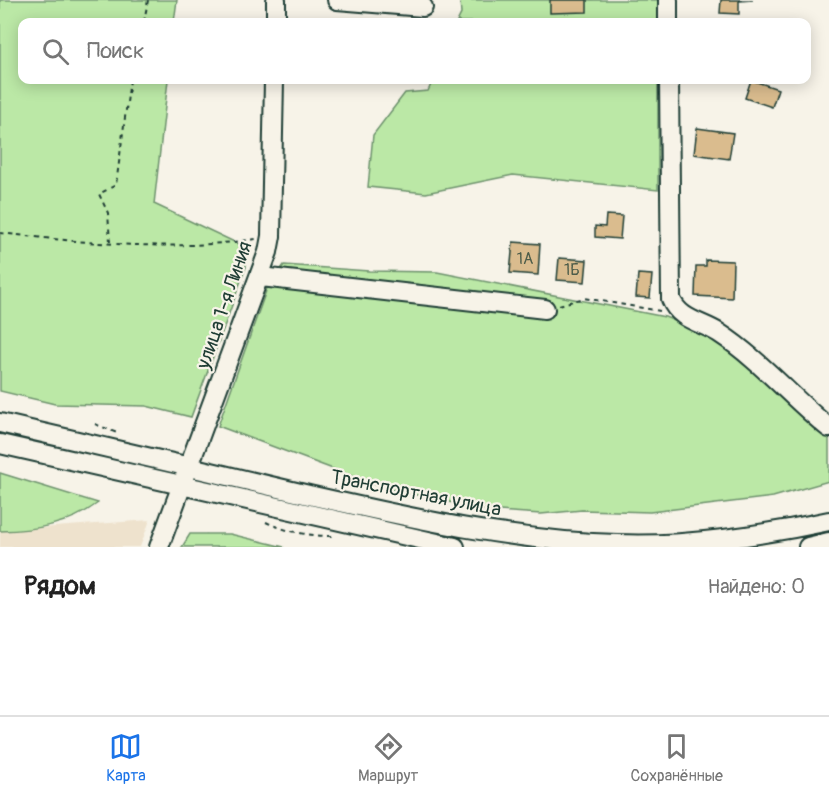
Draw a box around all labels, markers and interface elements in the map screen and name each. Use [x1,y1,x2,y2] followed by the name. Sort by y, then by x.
[18,18,811,84] search box
[39,35,72,68] icon: search
[87,37,144,65] text: Поиск
[190,238,258,373] street label: улица 1-я Линия
[517,249,533,269] house number: 1А
[564,260,580,280] house number: 1Б
[329,464,503,522] street label: Транспортная улица
[24,570,96,602] text: Рядом
[708,574,805,599] text: Найдено: 0
[106,730,146,786] tab: Карта
[358,730,418,786] tab: Маршрут
[631,730,723,786] tab: Сохранённые

